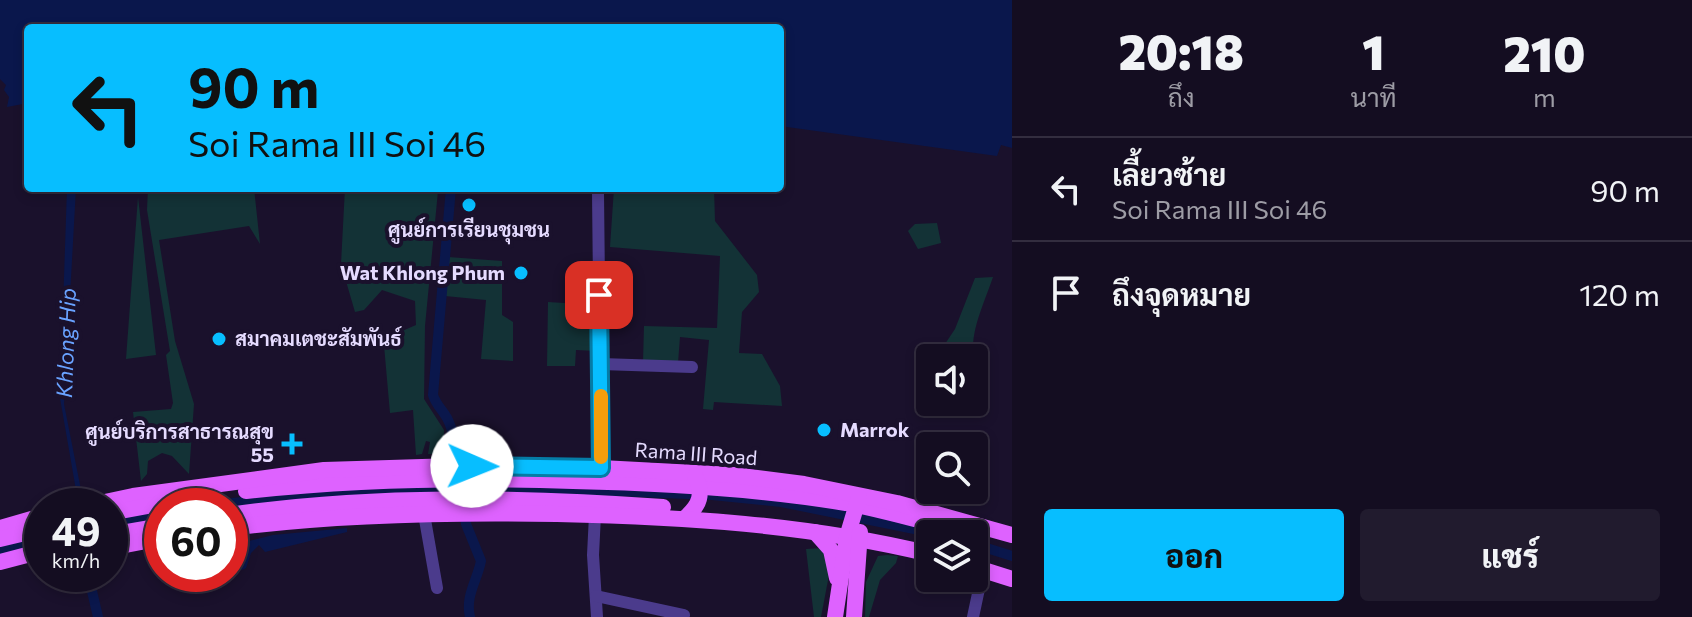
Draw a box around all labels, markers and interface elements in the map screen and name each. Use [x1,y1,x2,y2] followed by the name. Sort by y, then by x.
[1118,21,1244,80] text: 20:18
[1362,21,1385,80] text: 1
[1503,23,1585,82] text: 210
[188,51,319,120] text: 90 m
[56,56,160,160] icon: left
[1168,81,1195,112] text: ถึง
[1350,81,1397,112] text: นาที
[1533,81,1556,112] text: m
[188,120,486,164] text: Soi Rama III Soi 46
[1112,155,1226,192] text: เลี้ยวซ้าย
[1044,167,1088,211] icon: left
[1590,171,1660,208] text: 90 m
[1112,193,1327,224] text: Soi Rama III Soi 46
[460,196,478,214] marker: ศูนย์การเรียนชุมชน
[388,217,550,245] place label: ศูนย์การเรียนชุมชน
[340,260,505,284] place label: Wat Khlong Phum
[565,261,633,329] pin
[512,264,530,282] marker: Wat Khlong Phum
[1044,271,1088,315] icon: arrive
[577,273,621,317] icon: arrive
[1112,275,1251,312] text: ถึงจุดหมาย
[1579,275,1660,312] text: 120 m
[50,288,81,398] water label: Khlong Hip
[235,326,403,350] place label: สมาคมเตชะสัมพันธ์
[210,330,228,348] marker: สมาคมเตชะสัมพันธ์
[916,344,988,592] map controls
[916,344,988,416] button: sound
[840,417,910,441] place label: Marrok
[85,419,274,466] place label: ศูนย์บริการสาธารณสุข 55
[815,421,833,439] marker: Marrok
[430,424,514,508] position arrow
[916,432,988,504] button: search
[281,433,303,455] marker: ศูนย์บริการสาธารณสุข 55
[634,437,758,469] street label: Rama III Road
[144,488,248,592] speed limit sign: 60
[51,505,101,554] text: 49
[1044,509,1344,601] button: ออก
[1360,509,1660,601] button: แชร์
[916,520,988,592] button: layers
[52,548,100,572] text: km/h

